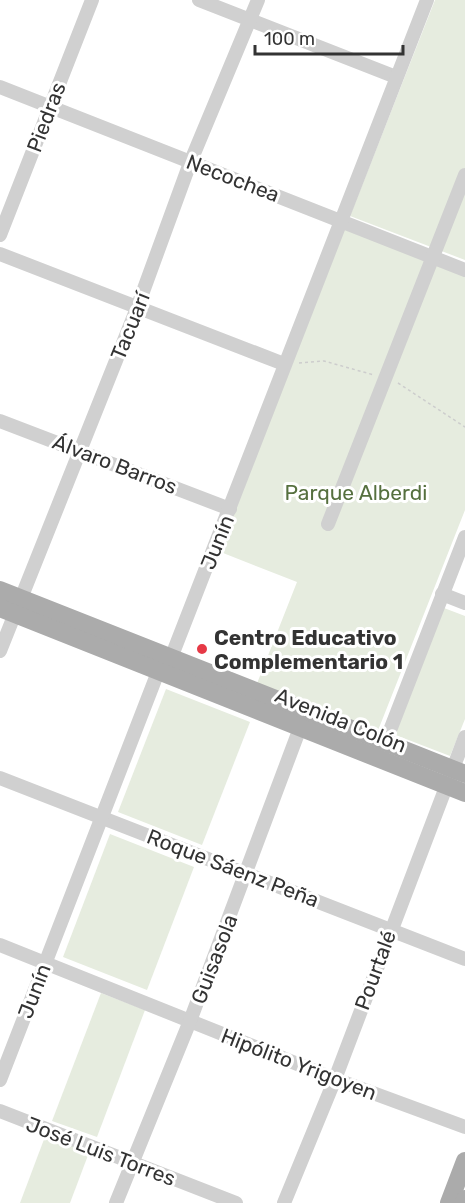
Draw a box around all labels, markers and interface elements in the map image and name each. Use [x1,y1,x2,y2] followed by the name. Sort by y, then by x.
[255,18,404,56] scale bar
[264,28,315,50] text: 100 m
[21,78,71,156] street label: Piedras
[183,149,283,207] street label: Necochea
[105,288,155,363] street label: Tacuarí
[49,429,181,499] street label: Álvaro Barros
[285,480,427,505] park label: Parque Alberdi
[195,511,239,573] street label: Junín
[214,625,403,674] place label: Centro Educativo Complementario 1
[195,642,209,656] marker: Centro Educativo Complementario 1
[272,682,410,758] street label: Avenida Colón
[143,824,323,912] street label: Roque Sáenz Peña
[186,911,242,1007] street label: Guisasola
[349,927,401,1013] street label: Pourtalé
[12,960,56,1022] street label: Junín
[218,1023,380,1105] street label: Hipólito Yrigoyen
[23,1111,179,1191] street label: José Luis Torres

